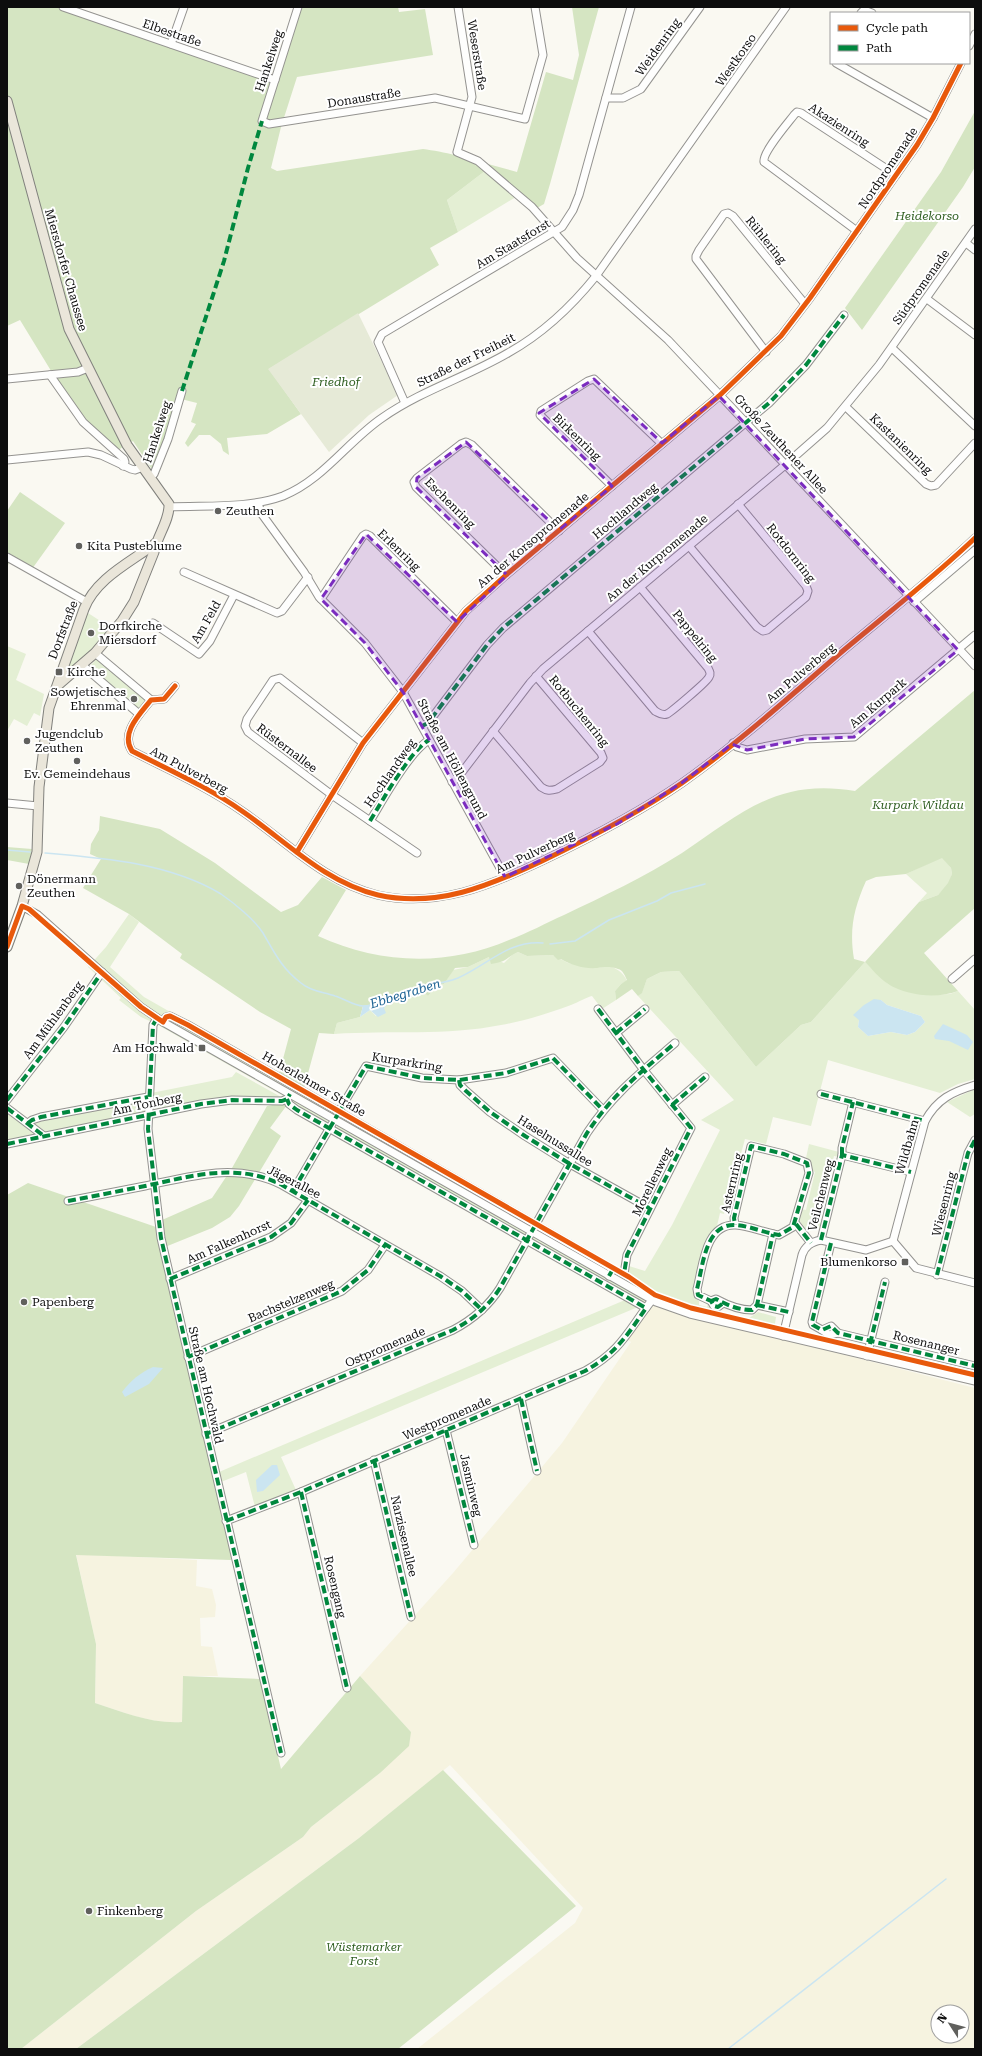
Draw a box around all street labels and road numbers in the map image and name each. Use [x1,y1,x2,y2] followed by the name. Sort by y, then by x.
[633,15,684,78] street label: Weidenring
[141,16,204,50] street label: Elbestraße
[465,19,490,92] street label: Weserstraße
[252,28,286,94] street label: Hankelweg
[713,31,759,89] street label: Westkorso
[326,85,402,111] street label: Donaustraße
[806,100,872,150] street label: Akazienring
[856,124,921,211] street label: Nordpromenade
[42,207,90,333] street label: Miersdorfer Chaussee
[743,214,789,267] street label: Rühlering
[473,216,553,272] street label: Am Staatsforst
[890,246,952,327] street label: Südpromenade
[415,330,518,390] street label: Straße der Freiheit
[731,391,831,497] street label: Große Zeuthener Allee
[140,399,174,465] street label: Hankelweg
[550,411,604,464] street label: Birkenring
[867,411,935,477] street label: Kastanienring
[422,475,478,531] street label: Eschenring
[590,480,660,542] street label: Hochlandweg
[474,489,592,591] street label: An der Korsopromenade
[603,511,711,605] street label: An der Kurpromenade
[764,521,818,585] street label: Rotdornring
[375,526,423,574] street label: Erlenring
[45,598,81,661] street label: Dorfstraße
[188,598,224,646] street label: Am Feld
[670,607,720,665] street label: Pappelring
[764,640,838,706] street label: Am Pulverberg
[546,673,612,749] street label: Rotbuchenring
[847,675,910,731] street label: Am Kurpark
[414,696,490,822] street label: Straße am Höllengrund
[254,721,320,776] street label: Rüsternallee
[361,736,419,810] street label: Hochlandweg
[148,744,230,796] street label: Am Pulverberg
[493,827,577,876] street label: Am Pulverberg
[20,978,86,1062] street label: Am Mühlenberg
[260,1049,369,1120] street label: Hoherlehmer Straße
[371,1050,443,1074] street label: Kurparkring
[111,1090,183,1118] street label: Am Tonberg
[515,1112,595,1170] street label: Haselnussallee
[892,1117,922,1176] street label: Wildbahn
[629,1145,675,1219] street label: Morellenweg
[718,1151,746,1214] street label: Asternring
[805,1157,837,1232] street label: Veilchenweg
[265,1163,323,1202] street label: Jägerallee
[929,1170,959,1238] street label: Wiesenring
[185,1217,274,1267] street label: Am Falkenhorst
[246,1277,336,1325] street label: Bachstelzenweg
[343,1324,428,1370] street label: Ostpromenade
[186,1325,226,1445] street label: Straße am Hochwald
[891,1328,961,1358] street label: Rosenanger
[401,1393,494,1443] street label: Westpromenade
[457,1452,485,1518] street label: Jasminweg
[388,1494,420,1578] street label: Narzissenallee
[321,1555,349,1620] street label: Rosengang

